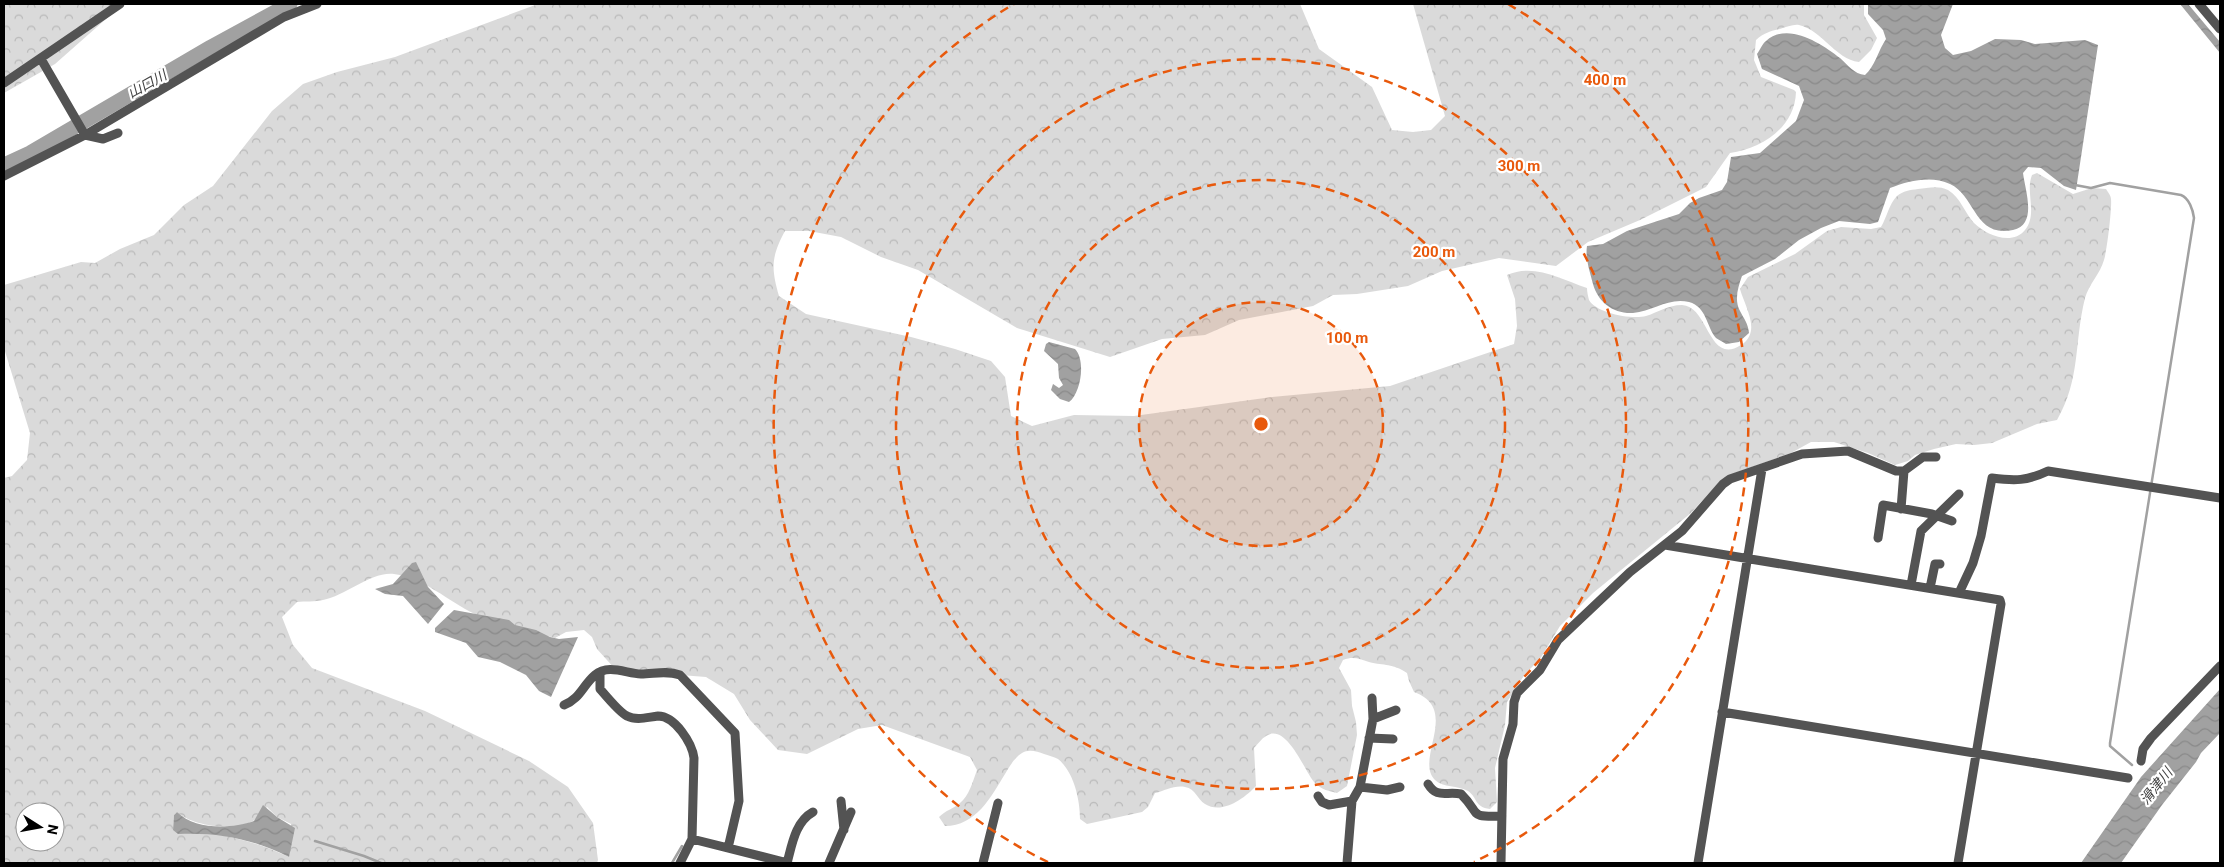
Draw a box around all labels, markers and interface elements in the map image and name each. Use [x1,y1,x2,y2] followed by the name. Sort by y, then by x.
[125,66,171,101] water label: 山口川
[1584,71,1626,89] text: 400 m
[1498,157,1540,175] text: 300 m
[1413,243,1455,261] text: 200 m
[1326,329,1368,347] text: 100 m
[1252,415,1270,433] centre of rings
[2137,763,2177,807] water label: 滑津川
[15,802,65,852] north arrow
[44,823,62,836] text: N

